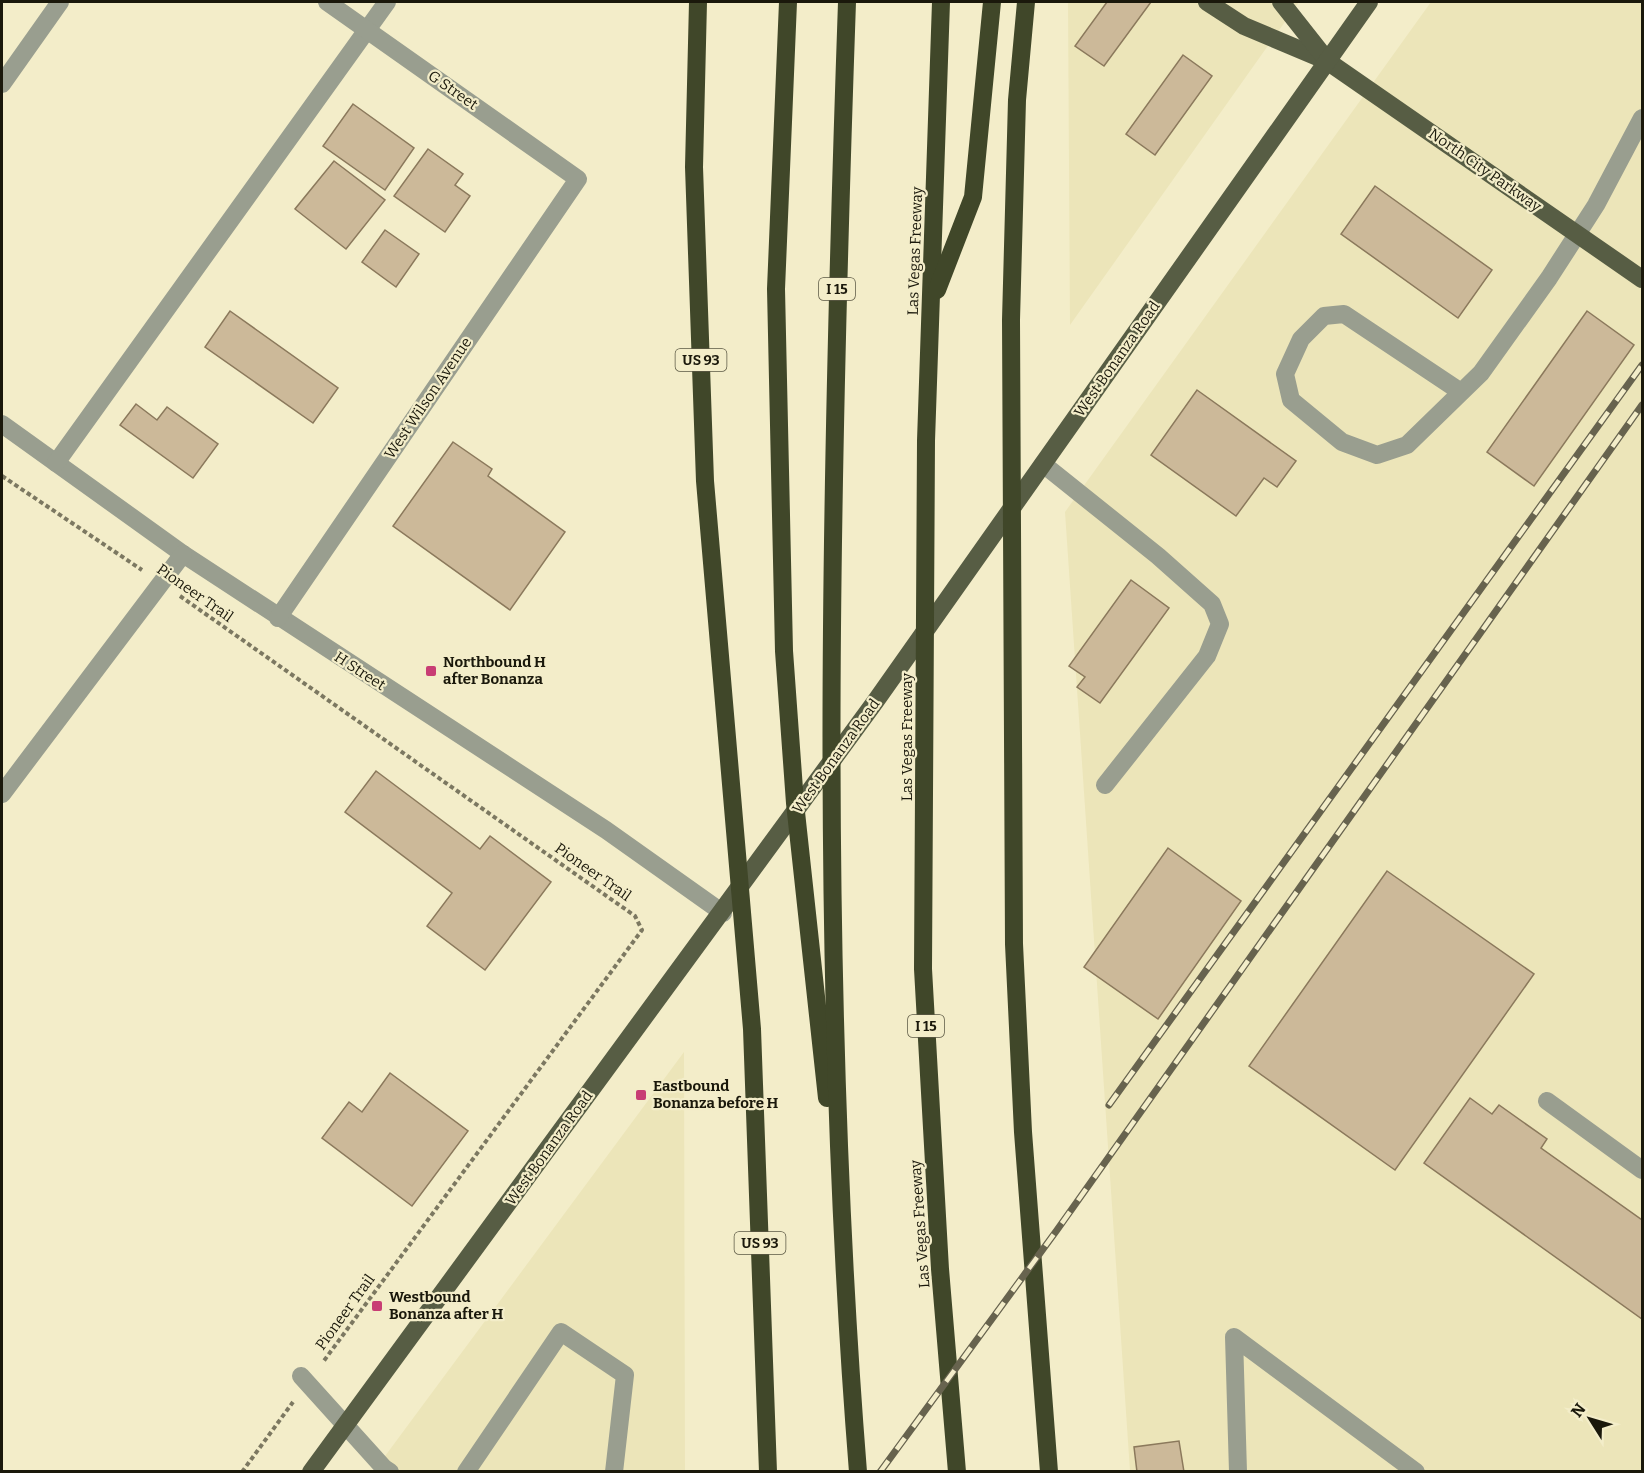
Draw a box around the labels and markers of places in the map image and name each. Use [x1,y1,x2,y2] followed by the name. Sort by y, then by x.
[443,653,546,688] place label: Northbound H after Bonanza
[424,664,438,678] marker: Northbound H after Bonanza
[653,1077,779,1112] place label: Eastbound Bonanza before H
[634,1088,648,1102] marker: Eastbound Bonanza before H
[389,1288,504,1323] place label: Westbound Bonanza after H
[370,1299,384,1313] marker: Westbound Bonanza after H

